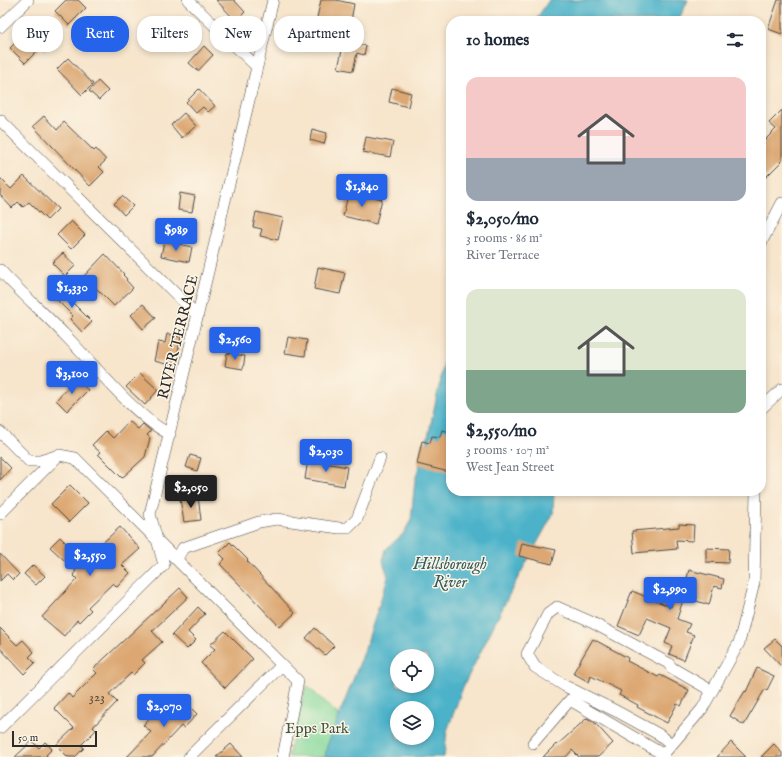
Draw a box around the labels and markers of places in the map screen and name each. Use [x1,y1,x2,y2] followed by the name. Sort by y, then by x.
[329,174,395,208] pin: $1,840
[152,218,200,252] pin: $989
[39,275,105,309] pin: $1,330
[202,327,268,361] pin: $2,560
[39,361,105,395] pin: $3,100
[293,439,359,473] pin: $2,030
[158,475,224,509] pin: $2,050
[57,543,123,577] pin: $2,550
[637,577,703,611] pin: $2,990
[131,694,197,728] pin: $2,070

